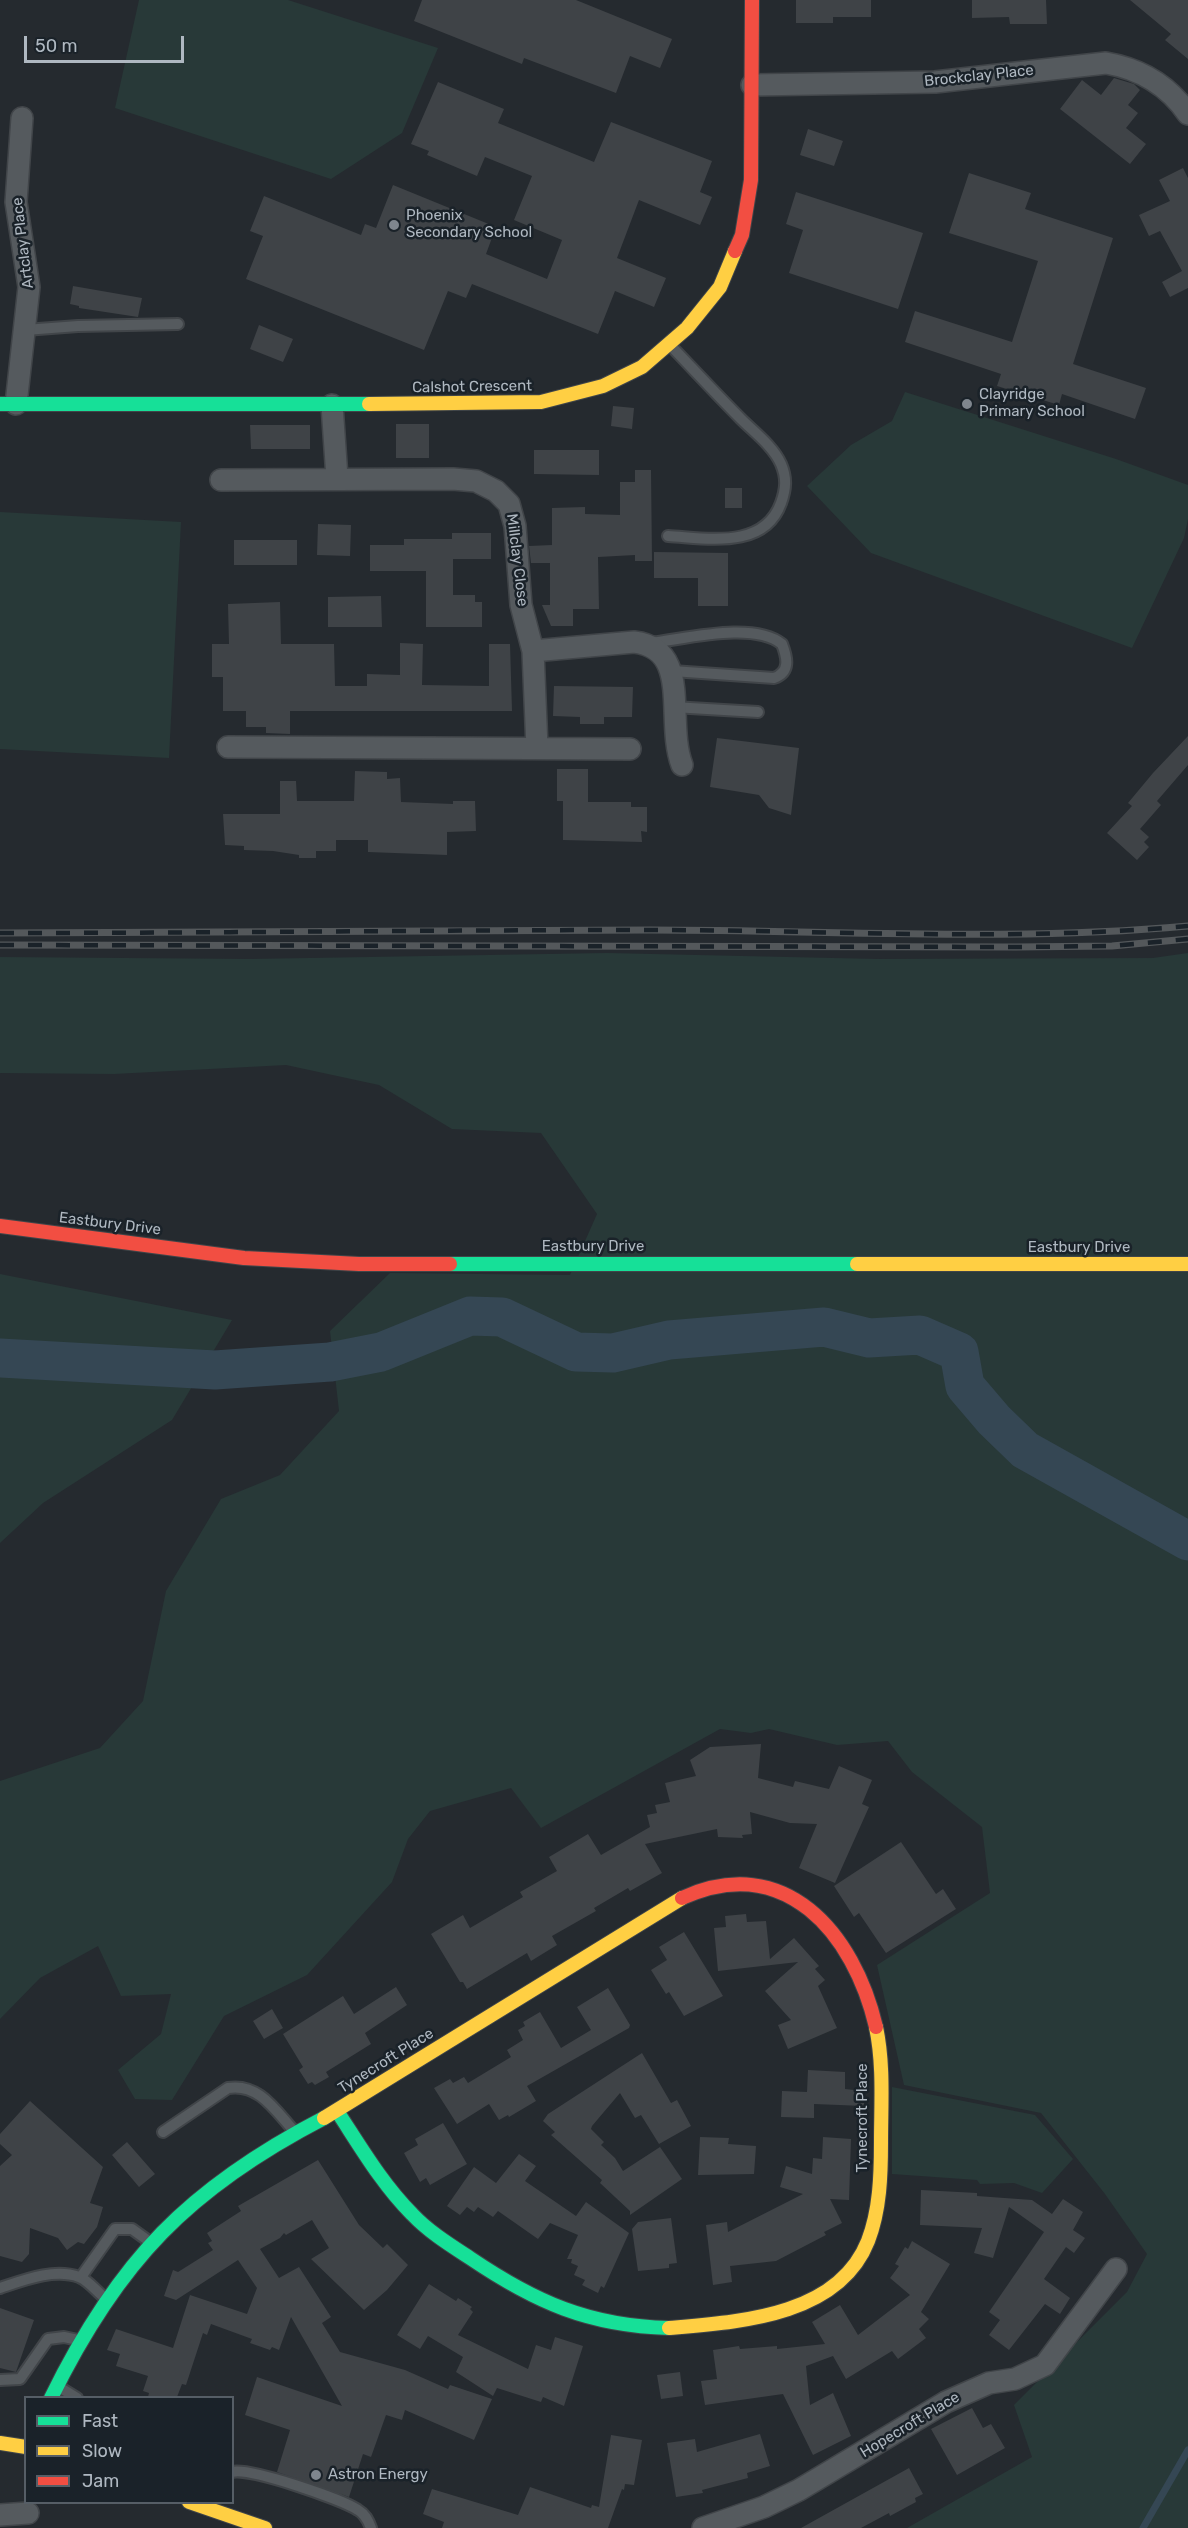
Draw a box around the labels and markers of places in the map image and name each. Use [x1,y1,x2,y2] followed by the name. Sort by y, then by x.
[406,207,532,242] place label: Phoenix Secondary School
[387,218,401,232] marker: Phoenix Secondary School
[979,386,1085,421] place label: Clayridge Primary School
[960,397,974,411] marker: Clayridge Primary School
[328,2466,428,2484] place label: Astron Energy
[309,2468,323,2482] marker: Astron Energy

